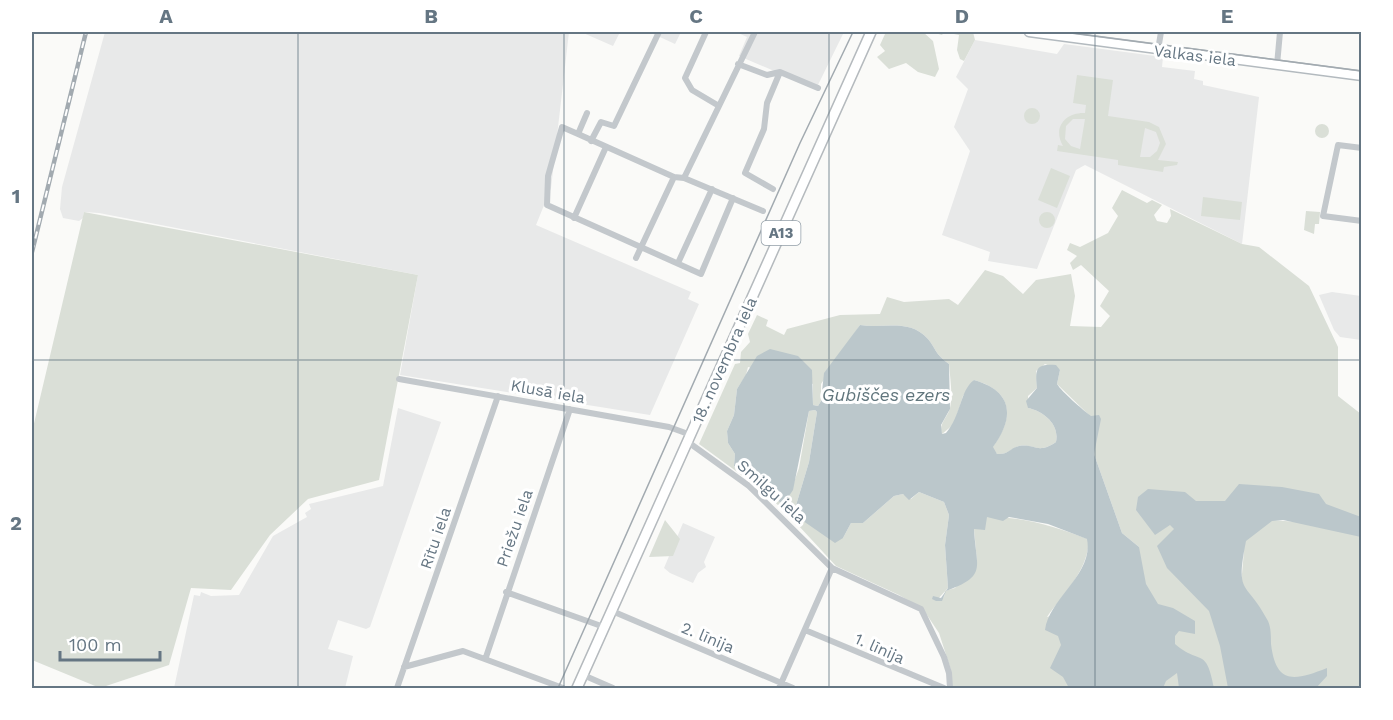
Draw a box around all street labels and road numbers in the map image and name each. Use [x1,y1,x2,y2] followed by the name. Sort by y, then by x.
[1153,41,1237,70] street label: Valkas iela
[762,221,800,245] road number: A13
[688,294,761,426] street label: 18. novembra iela
[509,376,587,407] street label: Klusā iela
[733,456,810,527] street label: Smilgu iela
[492,487,537,570] street label: Priežu iela
[416,505,455,572] street label: Rītu iela
[678,618,737,657] street label: 2. līnija
[852,629,908,668] street label: 1. līnija

